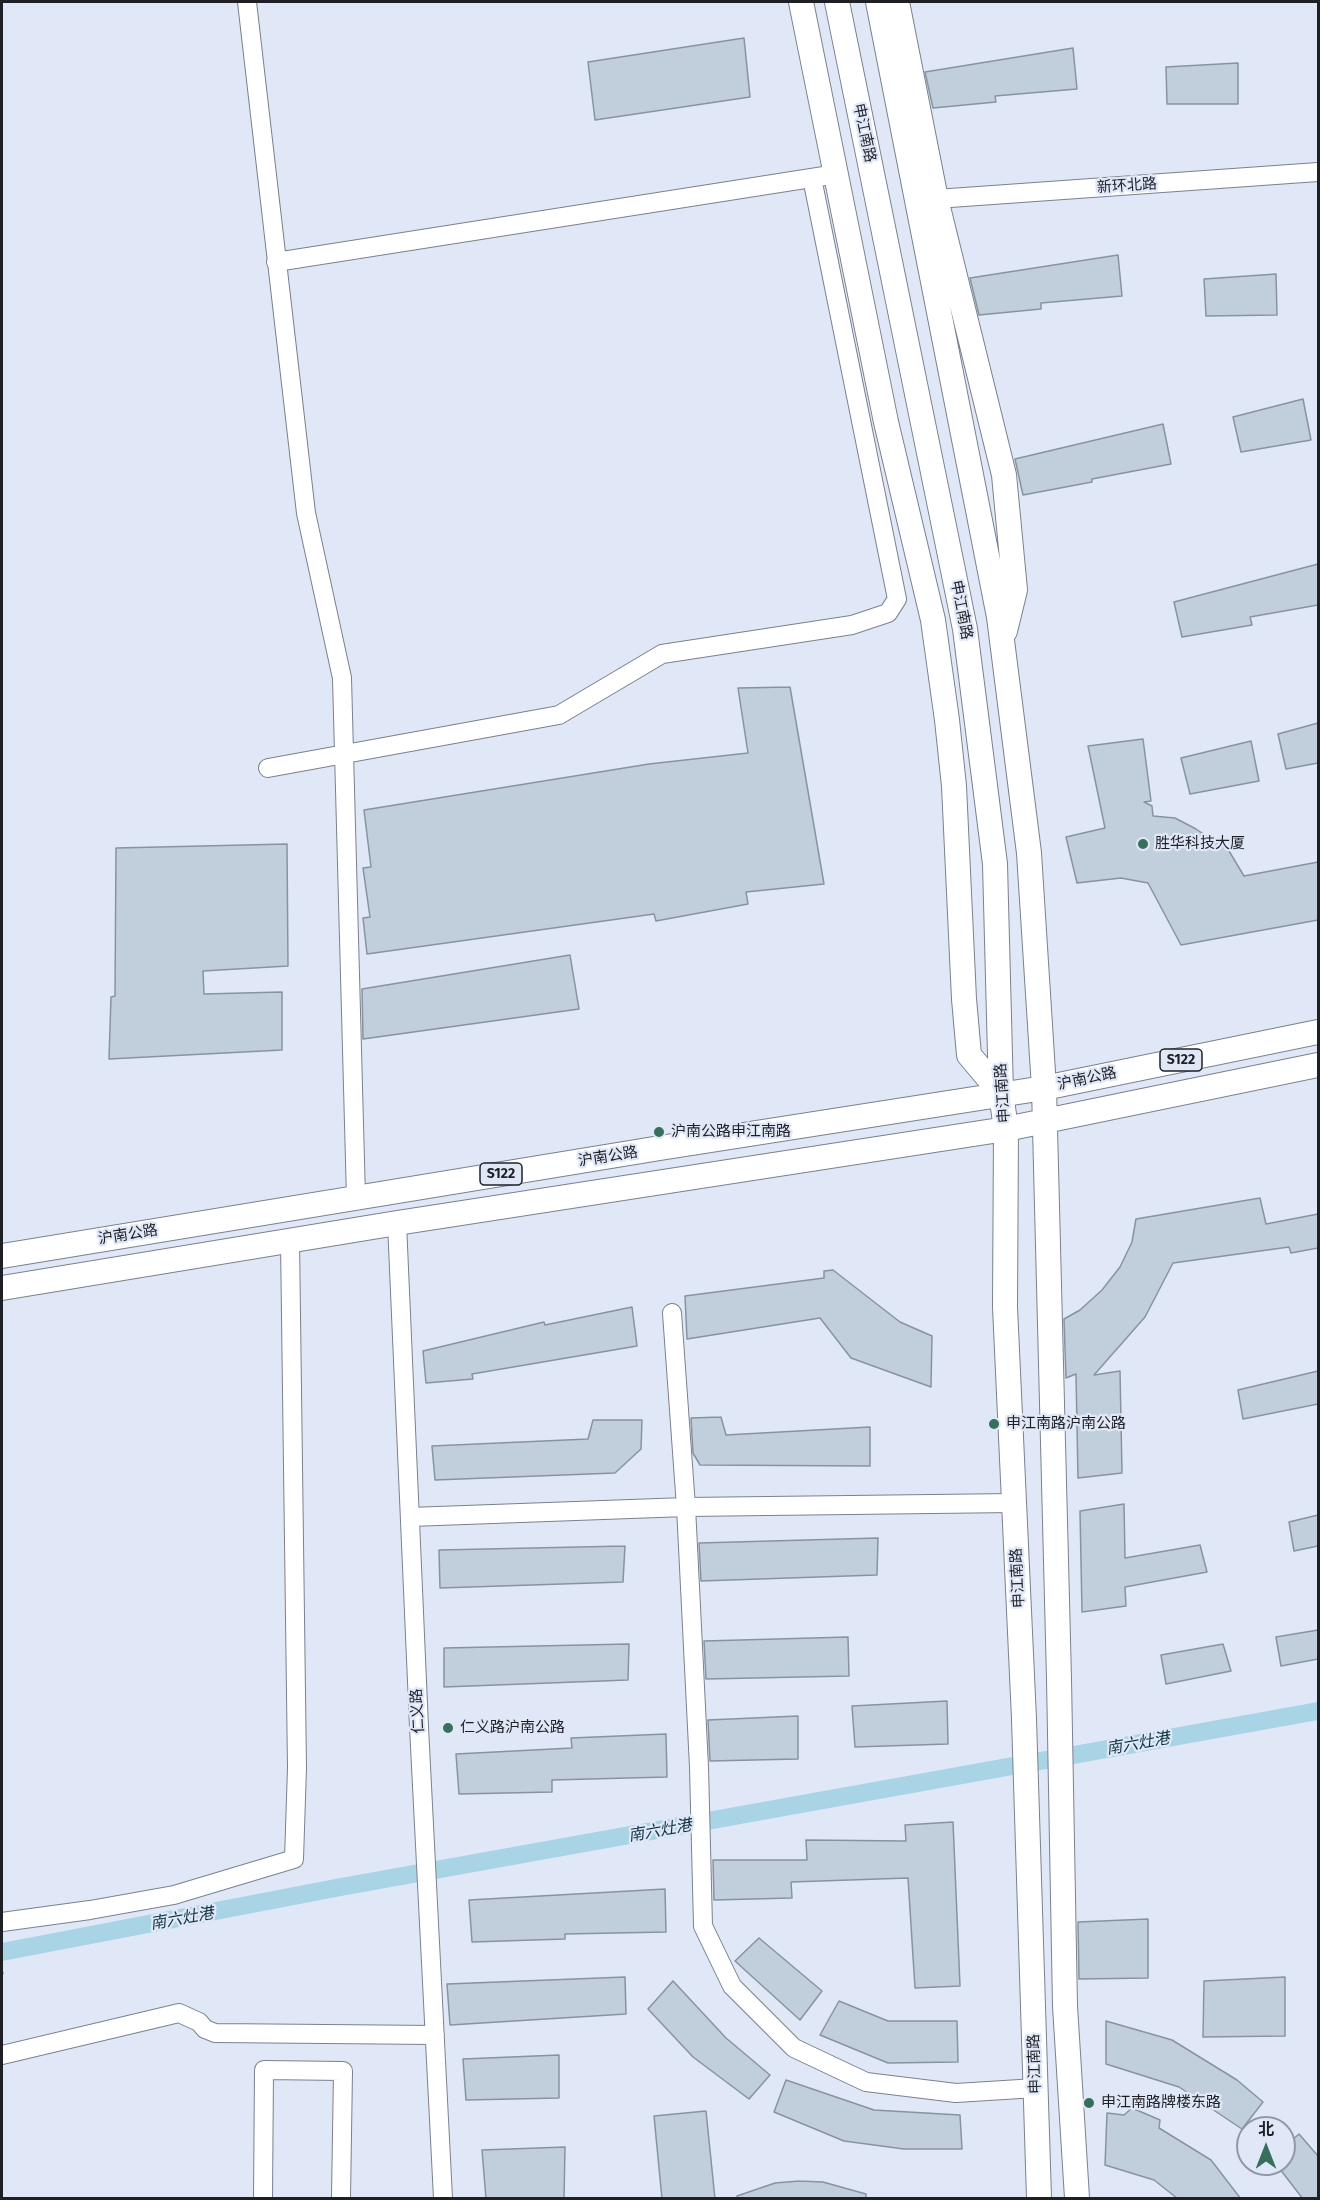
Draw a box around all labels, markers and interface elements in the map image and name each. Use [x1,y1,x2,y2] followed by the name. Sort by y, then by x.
[849,102,879,164] street label: 申江南路
[1096,175,1158,197] street label: 新环北路
[946,579,976,641] street label: 申江南路
[1155,835,1245,853] place label: 胜华科技大厦
[1136,837,1150,851] marker: 胜华科技大厦
[1160,1049,1202,1071] road number: S122
[992,1062,1014,1124] street label: 申江南路
[1056,1064,1118,1094] street label: 沪南公路
[671,1123,791,1141] place label: 沪南公路申江南路
[652,1125,666,1139] marker: 沪南公路申江南路
[577,1143,639,1171] street label: 沪南公路
[480,1163,522,1185] road number: S122
[97,1221,159,1249] street label: 沪南公路
[1006,1415,1126,1433] place label: 申江南路沪南公路
[987,1417,1001,1431] marker: 申江南路沪南公路
[1007,1548,1029,1608] street label: 申江南路
[408,1688,428,1734] street label: 仁义路
[460,1719,565,1737] place label: 仁义路沪南公路
[441,1721,455,1735] marker: 仁义路沪南公路
[1105,1729,1171,1759] water label: 南六灶港
[627,1816,693,1846] water label: 南六灶港
[149,1904,215,1934] water label: 南六灶港
[1025,2034,1045,2094] street label: 申江南路
[1101,2094,1221,2112] place label: 申江南路牌楼东路
[1082,2096,1096,2110] marker: 申江南路牌楼东路
[1236,2116,1296,2176] north arrow
[1258,2120,1274,2139] text: 北

